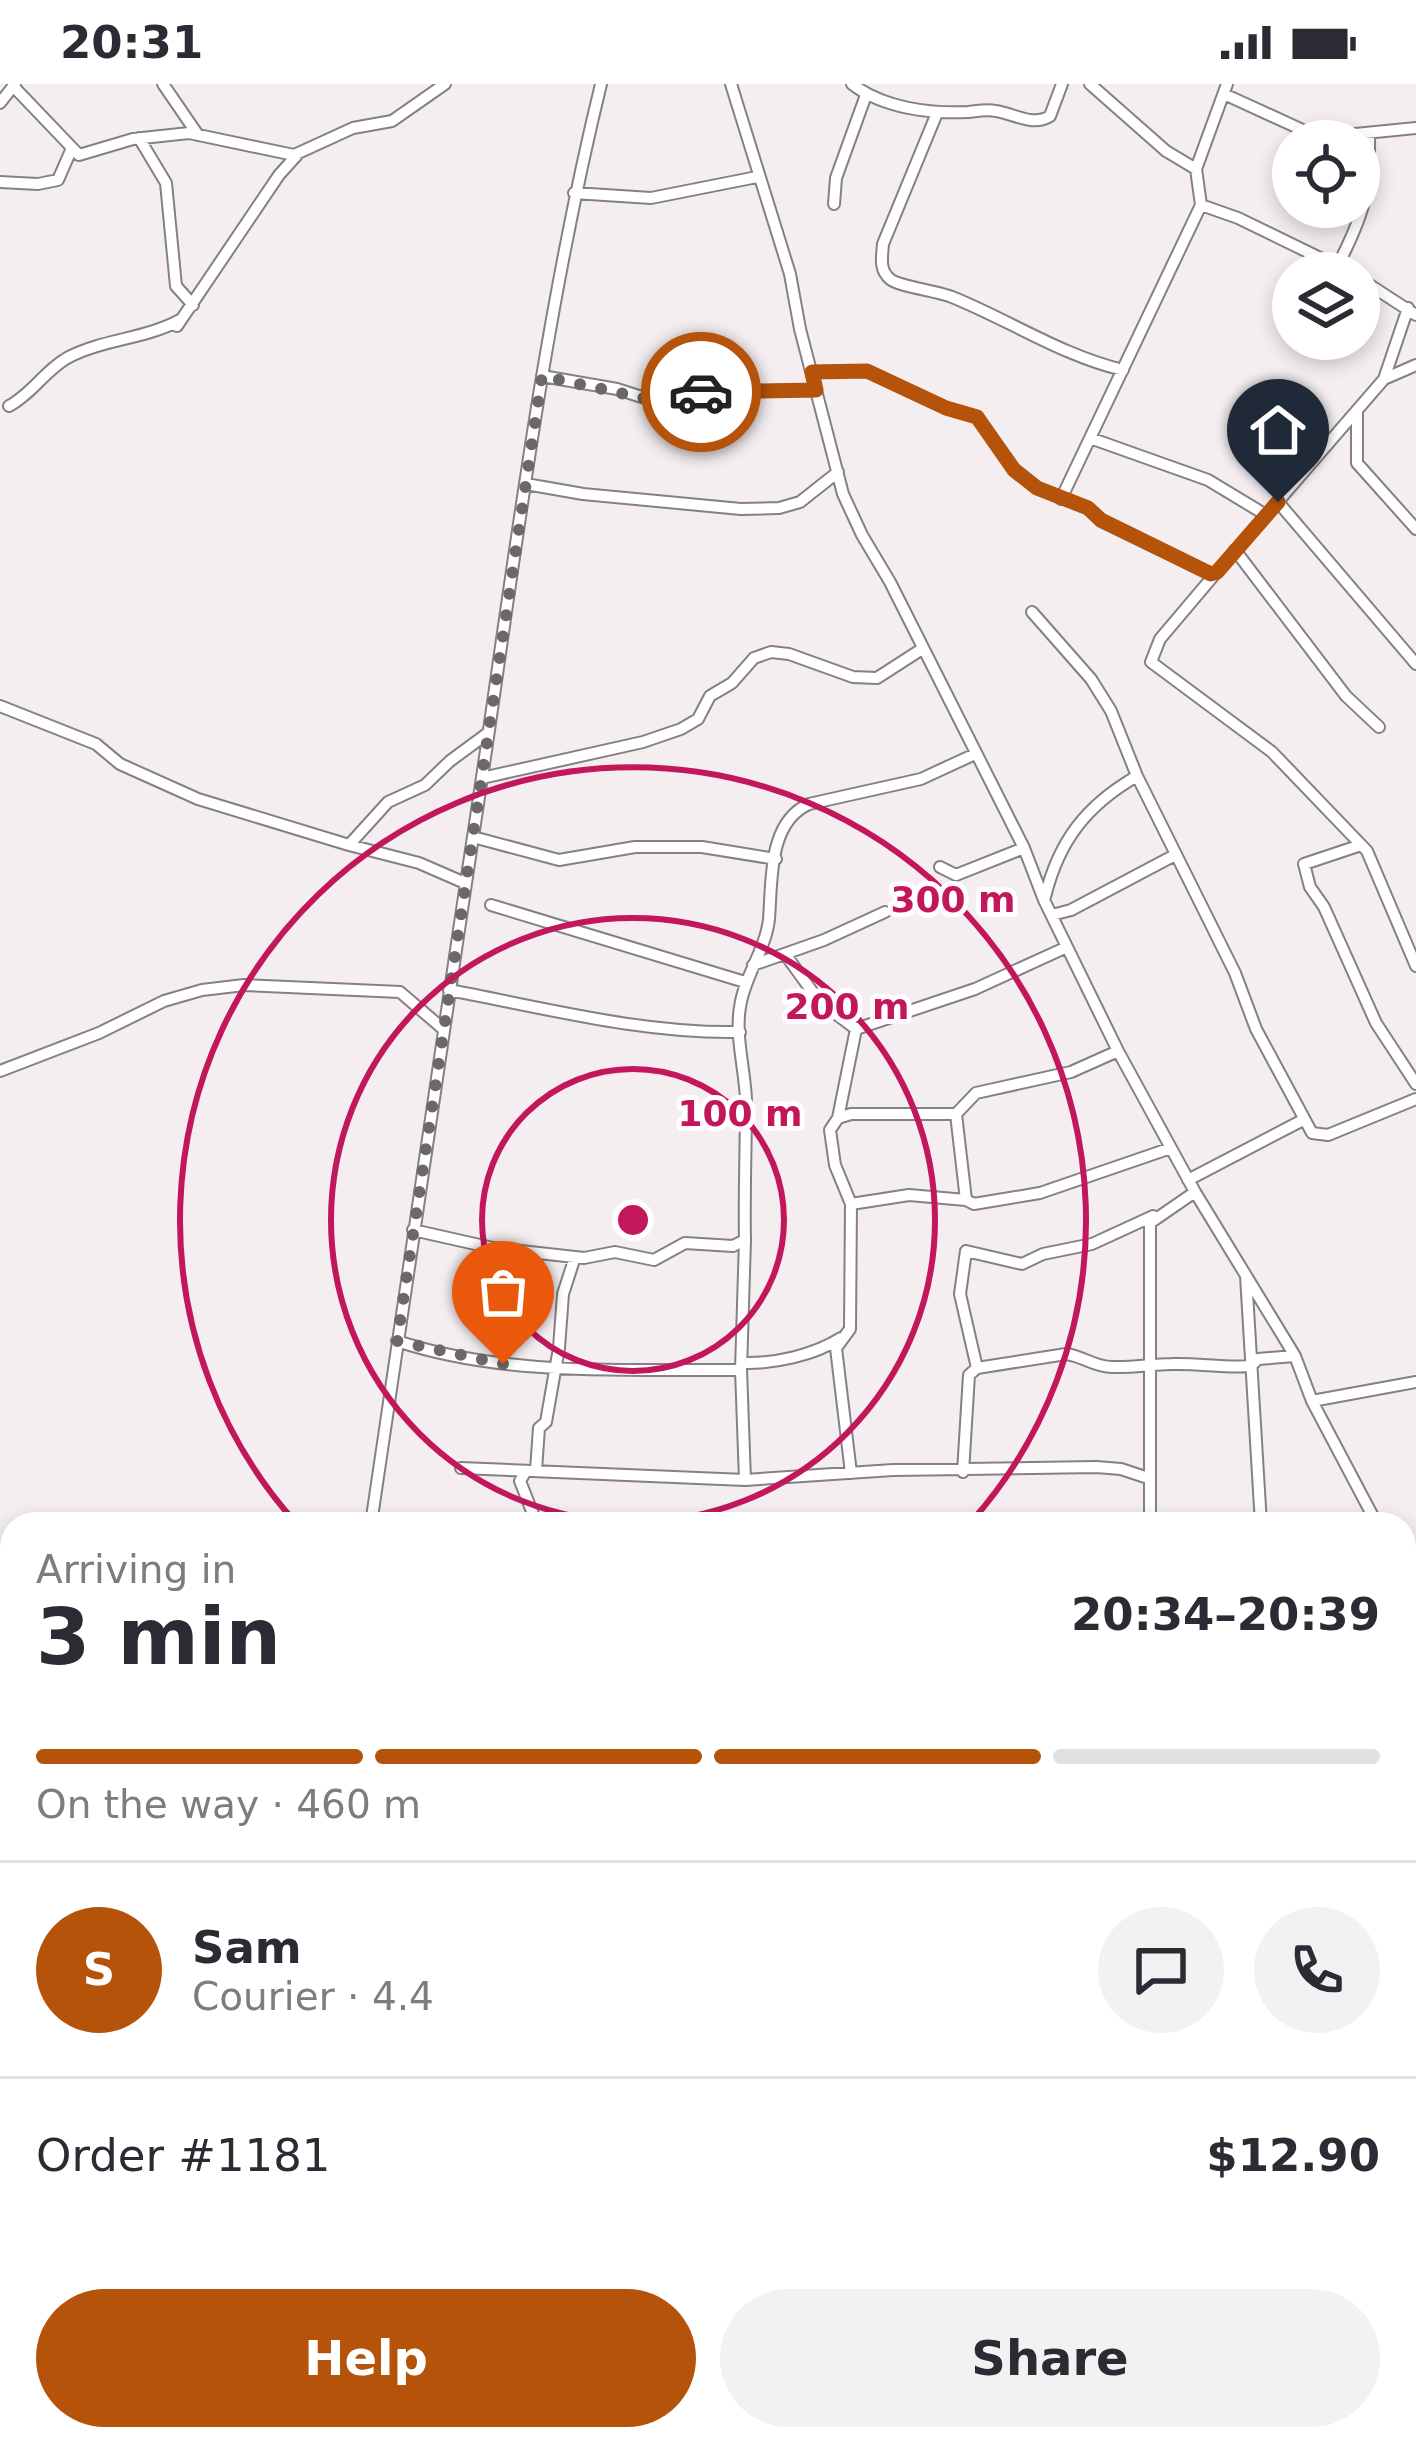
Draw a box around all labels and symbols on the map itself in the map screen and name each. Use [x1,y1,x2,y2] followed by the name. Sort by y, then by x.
[641,332,761,452] courier
[1227,379,1329,502] pin
[890,879,1016,920] text: 300 m
[784,986,910,1027] text: 200 m
[677,1093,803,1134] text: 100 m
[612,1199,654,1241] centre of rings
[452,1241,554,1364] pin

